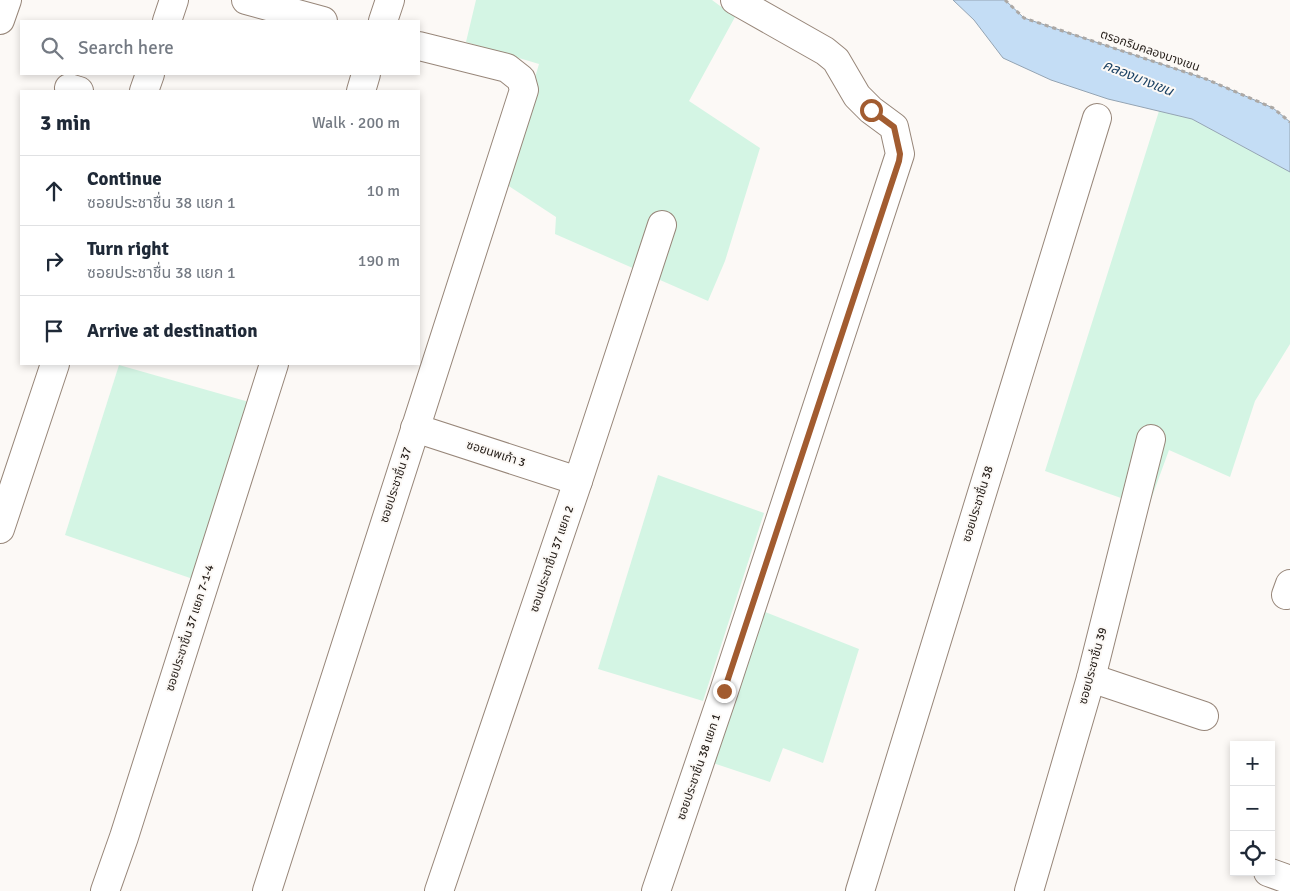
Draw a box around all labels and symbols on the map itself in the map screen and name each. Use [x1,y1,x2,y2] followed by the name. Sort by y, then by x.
[1098,27,1202,75] street label: ตรอกริมคลองบางเขน
[1101,56,1177,100] water label: คลองบางเขน
[860,99,883,122] route start
[465,437,527,471] street label: ซอยนพเก้า 3
[375,445,415,525] street label: ซอยประชาชื่น 37
[957,464,997,544] street label: ซอยประชาชื่น 38
[525,503,577,614] street label: ซอนประชาชื่น 37 แยก 2
[161,562,218,693] street label: ซอยประชาชื่น 37 แยก 7-1-4
[1074,625,1110,706] street label: ซอยประชาชื่น 39
[713,680,736,703] route end
[672,711,724,822] street label: ซอยประชาชื่น 38 แยก 1

